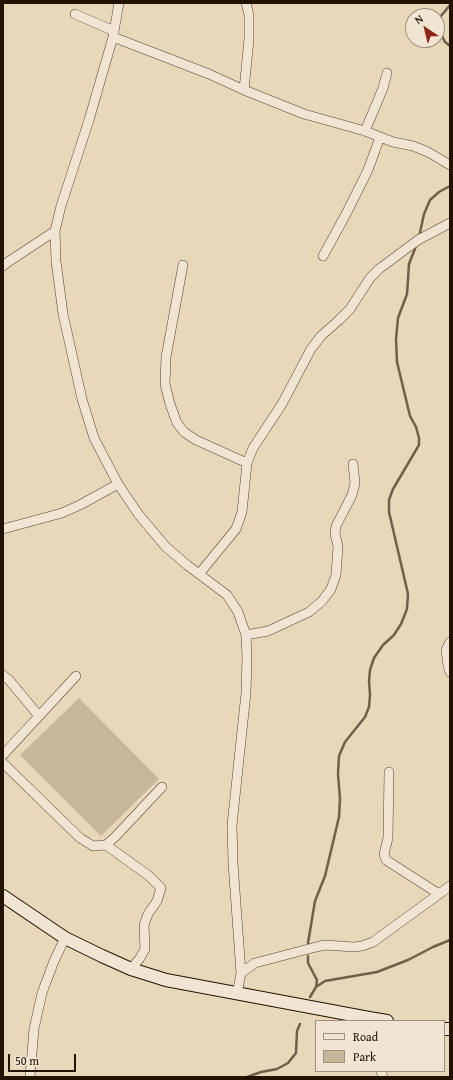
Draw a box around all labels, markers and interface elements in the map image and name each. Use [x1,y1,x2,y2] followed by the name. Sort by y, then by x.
[405,8,445,48] north arrow
[411,10,426,28] text: N
[315,1020,445,1072] legend
[353,1028,378,1045] text: Road
[10,1046,78,1072] scale bar
[353,1048,376,1065] text: Park
[15,1052,39,1069] text: 50 m

